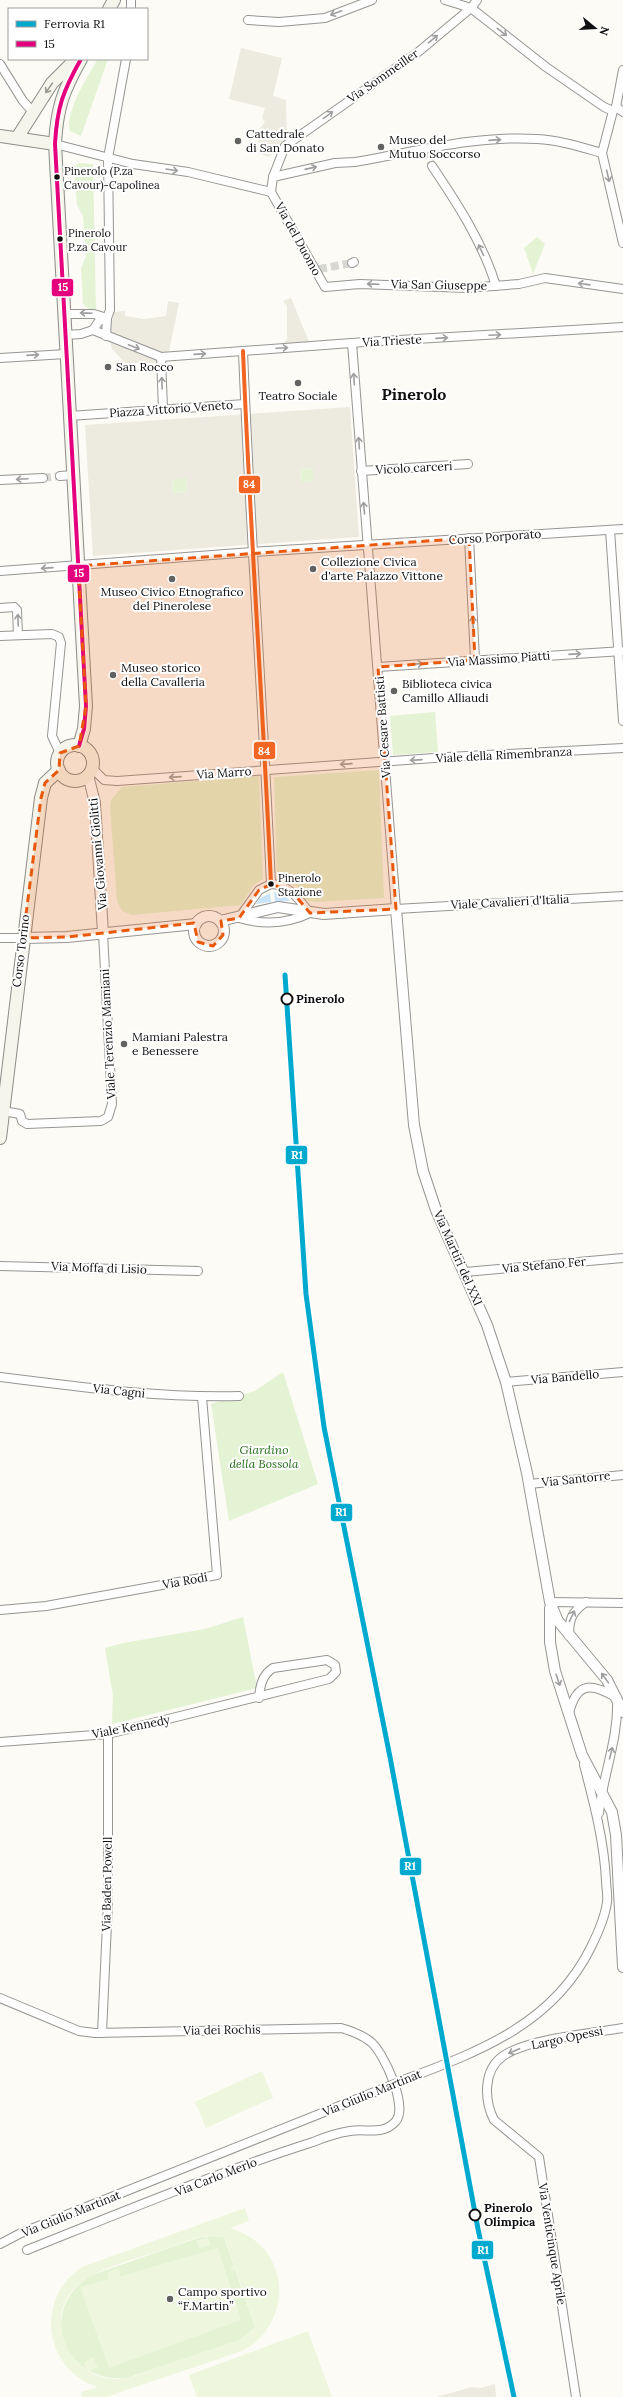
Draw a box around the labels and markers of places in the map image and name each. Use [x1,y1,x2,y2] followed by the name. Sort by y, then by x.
[246,126,324,155] place label: Cattedrale di San Donato
[389,132,480,161] place label: Museo del Mutuo Soccorso
[233,136,243,146] marker: Cattedrale di San Donato
[376,142,386,152] marker: Museo del Mutuo Soccorso
[64,164,160,193] place label: Pinerolo (P.za Cavour)-Capolinea
[52,172,62,182] marker: Pinerolo (P.za Cavour)-Capolinea
[68,226,127,254] place label: Pinerolo P.za Cavour
[55,234,65,244] marker: Pinerolo P.za Cavour
[116,359,174,374] place label: San Rocco
[103,362,113,372] marker: San Rocco
[293,378,303,388] marker: Teatro Sociale
[258,388,338,403] place label: Teatro Sociale
[321,554,443,583] place label: Collezione Civica d'arte Palazzo Vittone
[308,564,318,574] marker: Collezione Civica d'arte Palazzo Vittone
[167,574,177,584] marker: Museo Civico Etnografico del Pinerolese
[100,584,244,613] place label: Museo Civico Etnografico del Pinerolese
[121,660,205,689] place label: Museo storico della Cavalleria
[108,670,118,680] marker: Museo storico della Cavalleria
[402,676,492,705] place label: Biblioteca civica Camillo Alliaudi
[389,686,399,696] marker: Biblioteca civica Camillo Alliaudi
[278,871,322,899] place label: Pinerolo Stazione
[266,879,276,889] marker: Pinerolo Stazione
[296,991,345,1006] place label: Pinerolo
[280,992,294,1006] marker: Pinerolo
[132,1029,228,1058] place label: Mamiani Palestra e Benessere
[119,1039,129,1049] marker: Mamiani Palestra e Benessere
[484,2200,536,2229] place label: Pinerolo Olimpica
[468,2208,482,2222] marker: Pinerolo Olimpica
[178,2284,267,2313] place label: Campo sportivo “F.Martin”
[165,2294,175,2304] marker: Campo sportivo “F.Martin”

